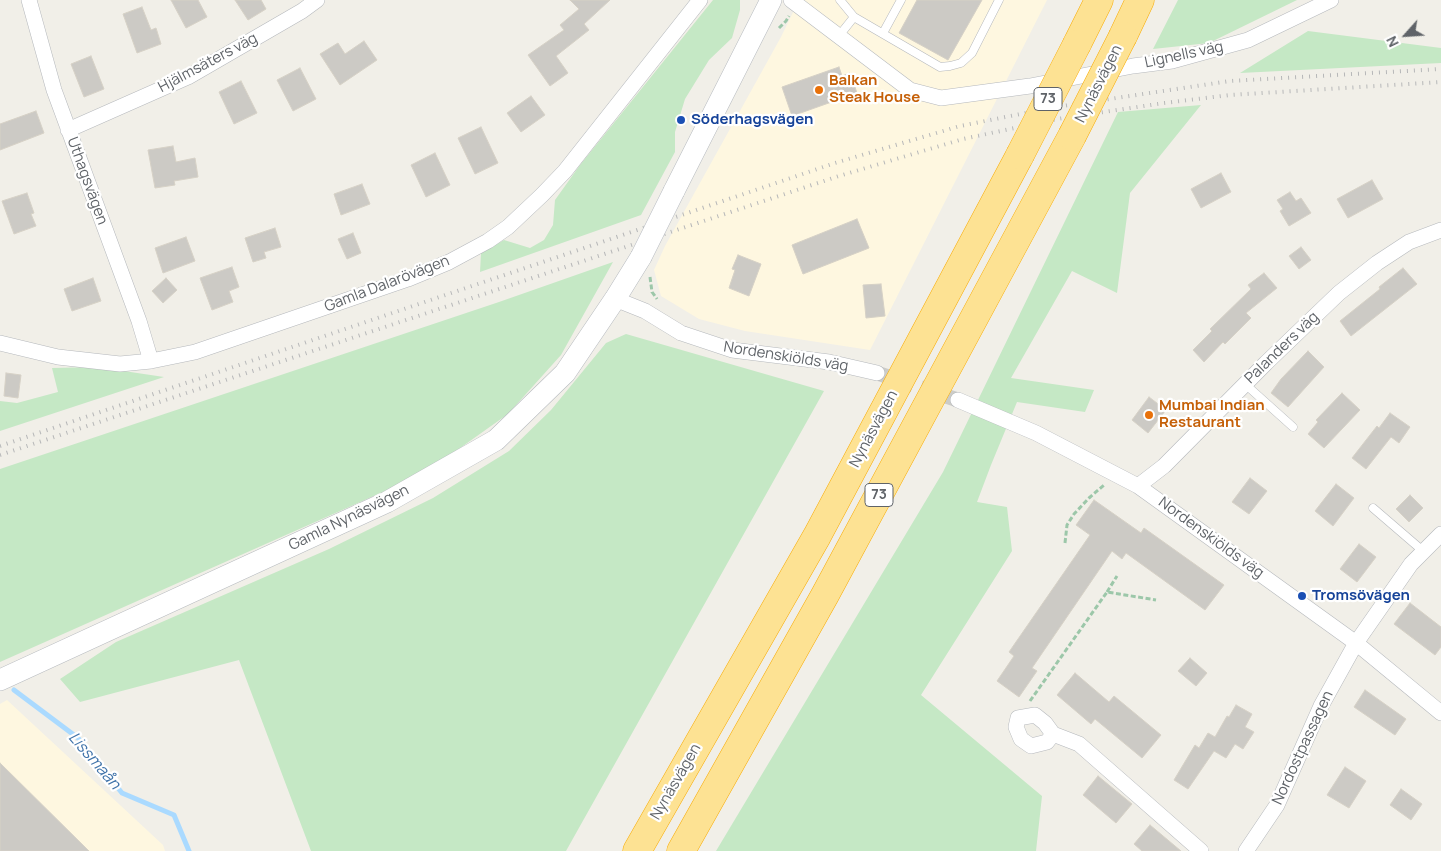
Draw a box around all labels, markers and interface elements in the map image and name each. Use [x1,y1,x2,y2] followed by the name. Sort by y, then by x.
[1381,10,1431,60] north arrow
[155,29,261,97] street label: Hjälmsäters väg
[1381,33,1403,50] text: N
[1143,38,1225,72] street label: Lignells väg
[1072,42,1126,126] street label: Nynäsvägen
[829,72,920,107] place label: Balkan Steak House
[813,84,825,96] marker: Balkan Steak House
[1034,88,1062,110] road number: 73
[691,111,813,129] place label: Söderhagsvägen
[675,114,687,126] marker: Söderhagsvägen
[63,135,111,227] street label: Uthagsvägen
[322,252,452,316] street label: Gamla Dalarövägen
[1241,308,1323,388] street label: Palanders väg
[722,338,850,376] street label: Nordenskiölds väg
[846,387,902,471] street label: Nynäsvägen
[1159,397,1265,432] place label: Mumbai Indian Restaurant
[1143,409,1155,421] marker: Mumbai Indian Restaurant
[286,481,412,555] street label: Gamla Nynäsvägen
[865,484,893,506] road number: 73
[1155,494,1267,582] street label: Nordenskiölds väg
[1312,587,1410,605] place label: Tromsövägen
[1296,590,1308,602] marker: Tromsövägen
[1269,688,1337,808] street label: Nordostpassagen
[64,728,124,794] water label: Lissmaån
[647,741,705,823] street label: Nynäsvägen

